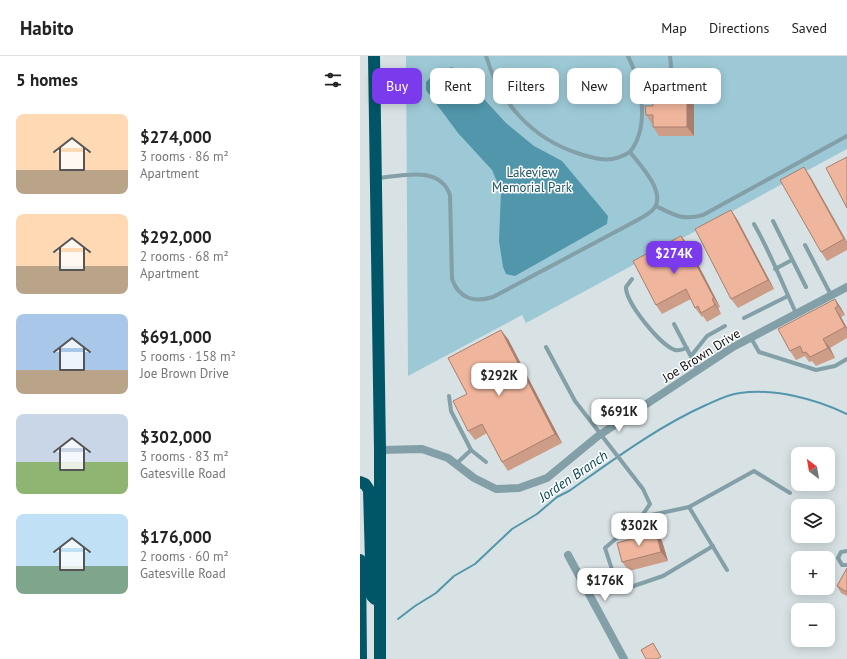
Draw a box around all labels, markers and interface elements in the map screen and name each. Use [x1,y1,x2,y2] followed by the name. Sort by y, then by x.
[20,16,74,40] text: Habito
[661,19,687,37] text: Map
[709,19,769,37] text: Directions
[791,19,827,37] text: Saved
[372,68,422,104] chip: Buy
[430,68,485,104] chip: Rent
[493,68,559,104] chip: Filters
[567,68,622,104] chip: New
[630,68,721,104] chip: Apartment
[16,69,78,91] text: 5 homes
[322,69,344,91] icon: filters
[140,126,212,148] text: $274,000
[48,130,96,178] icon: home
[140,148,229,165] text: 3 rooms · 86 m²
[492,164,573,196] park label: Lakeview Memorial Park
[140,165,199,182] text: Apartment
[140,226,212,248] text: $292,000
[48,230,96,278] icon: home
[646,241,702,275] pin: $274K
[655,245,693,262] text: $274K
[140,248,229,265] text: 2 rooms · 68 m²
[140,265,199,282] text: Apartment
[658,325,743,387] street label: Joe Brown Drive
[140,326,212,348] text: $691,000
[48,330,96,378] icon: home
[140,348,236,365] text: 5 rooms · 158 m²
[471,363,527,397] pin: $292K
[140,365,229,382] text: Joe Brown Drive
[480,367,518,384] text: $292K
[591,399,647,433] pin: $691K
[600,403,638,420] text: $691K
[140,426,212,448] text: $302,000
[48,430,96,478] icon: home
[534,446,611,506] water label: Jorden Branch
[791,447,835,491] north arrow
[791,447,835,647] map controls
[140,448,229,465] text: 3 rooms · 83 m²
[140,465,226,482] text: Gatesville Road
[791,499,835,543] button: layers
[611,513,667,547] pin: $302K
[620,517,658,534] text: $302K
[140,526,212,548] text: $176,000
[48,530,96,578] icon: home
[140,548,229,565] text: 2 rooms · 60 m²
[791,551,835,595] button: +
[140,565,226,582] text: Gatesville Road
[577,568,633,602] pin: $176K
[586,572,624,589] text: $176K
[791,603,835,647] button: −

